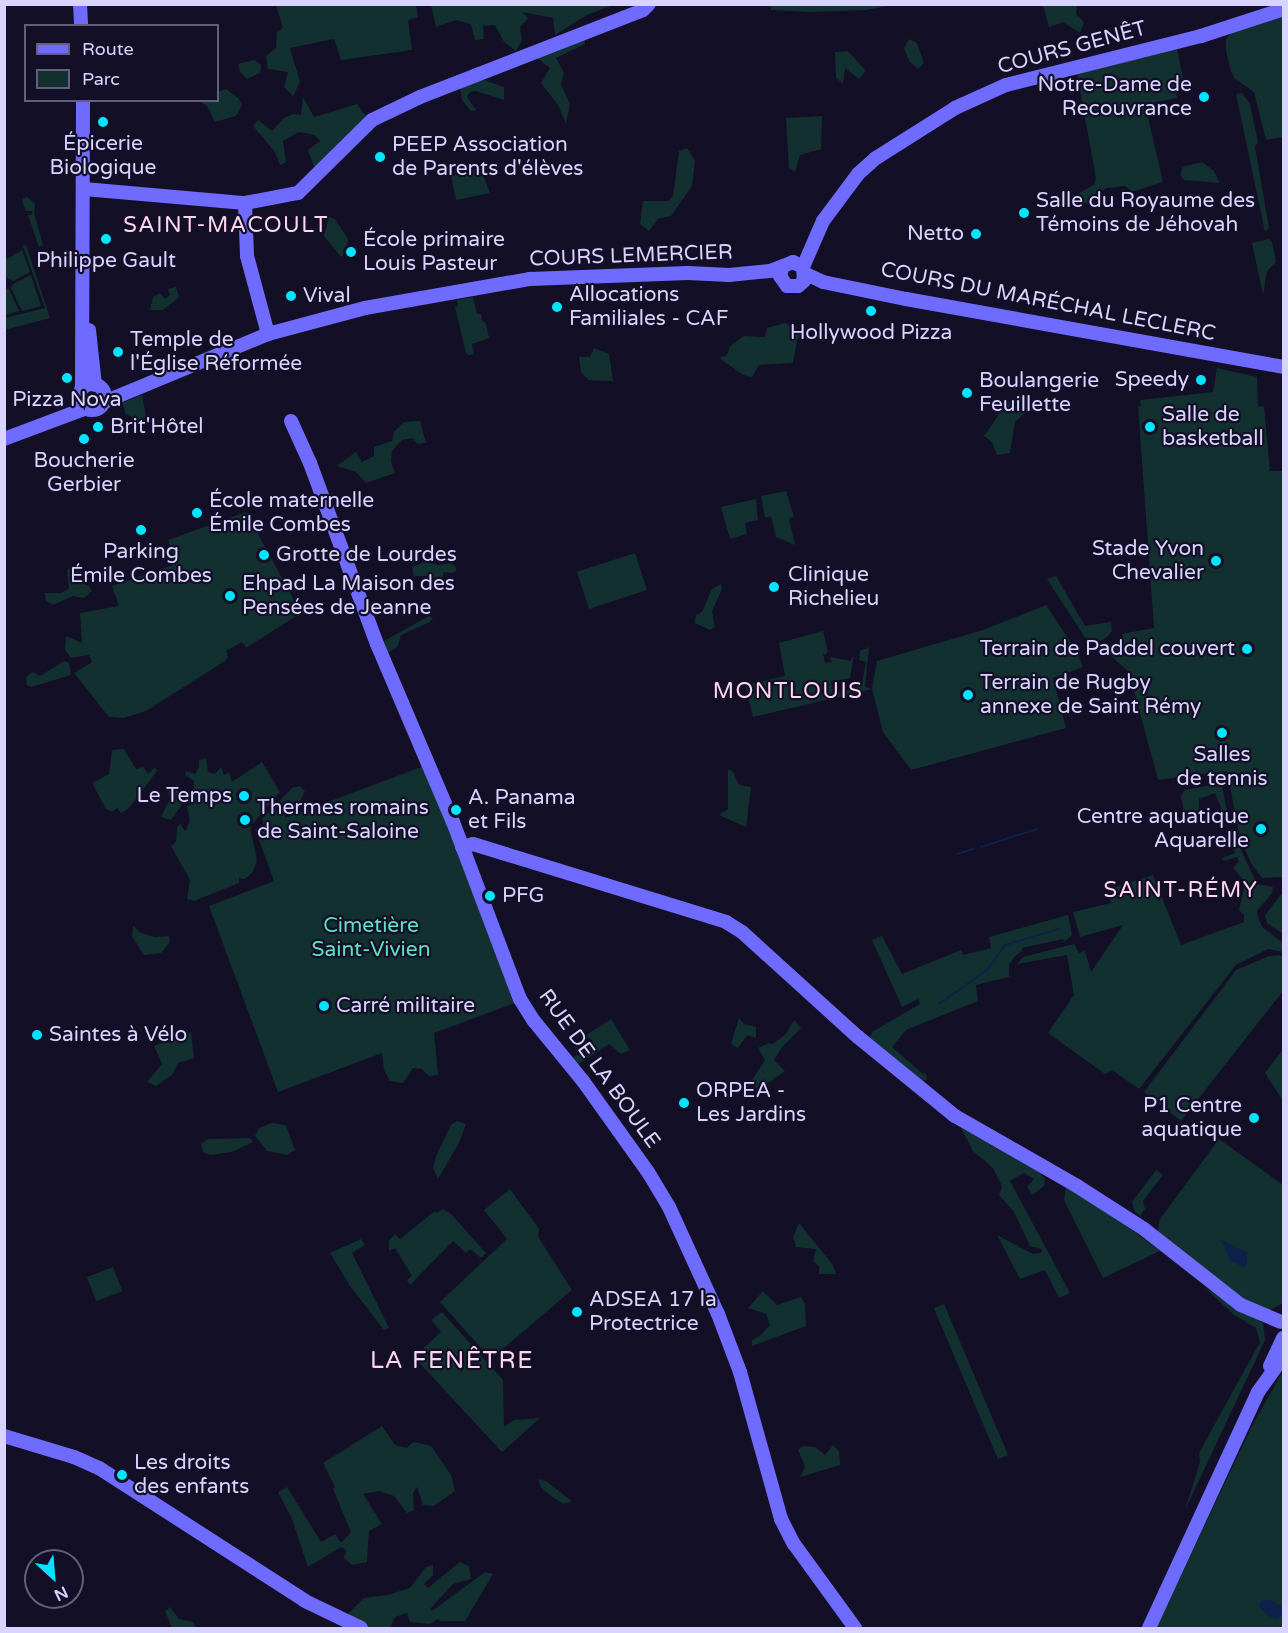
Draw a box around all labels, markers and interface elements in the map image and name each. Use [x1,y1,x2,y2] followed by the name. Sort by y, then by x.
[995,16,1149,80] street label: COURS GENÊT
[24,24,219,102] legend
[82,38,134,60] text: Route
[82,68,120,90] text: Parc
[1037,72,1192,122] place label: Notre-Dame de Recouvrance
[1197,90,1211,104] marker: Notre-Dame de Recouvrance
[96,115,110,129] marker: Épicerie Biologique
[50,131,156,181] place label: Épicerie Biologique
[392,132,583,182] place label: PEEP Association de Parents d'élèves
[373,150,387,164] marker: PEEP Association de Parents d'élèves
[1036,188,1255,238] place label: Salle du Royaume des Témoins de Jéhovah
[1017,206,1031,220] marker: Salle du Royaume des Témoins de Jéhovah
[123,213,329,239] district label: SAINT-MACOULT
[907,221,964,247] place label: Netto
[363,227,505,277] place label: École primaire Louis Pasteur
[969,227,983,241] marker: Netto
[99,232,113,246] marker: Philippe Gault
[529,240,733,272] street label: COURS LEMERCIER
[344,245,358,259] marker: École primaire Louis Pasteur
[36,248,176,274] place label: Philippe Gault
[878,257,1218,347] street label: COURS DU MARÉCHAL LECLERC
[569,282,728,332] place label: Allocations Familiales - CAF
[303,283,351,309] place label: Vival
[284,289,298,303] marker: Vival
[550,300,564,314] marker: Allocations Familiales - CAF
[864,304,878,318] marker: Hollywood Pizza
[790,320,952,346] place label: Hollywood Pizza
[130,327,302,377] place label: Temple de l'Église Réformée
[111,345,125,359] marker: Temple de l'Église Réformée
[1115,367,1189,393] place label: Speedy
[979,368,1099,418] place label: Boulangerie Feuillette
[60,371,74,385] marker: Pizza Nova
[1194,373,1208,387] marker: Speedy
[960,386,974,400] marker: Boulangerie Feuillette
[12,387,122,413] place label: Pizza Nova
[1162,402,1264,452] place label: Salle de basketball
[110,414,204,440] place label: Brit'Hôtel
[91,420,105,434] marker: Brit'Hôtel
[1143,420,1157,434] marker: Salle de basketball
[77,432,91,446] marker: Boucherie Gerbier
[33,448,135,498] place label: Boucherie Gerbier
[209,488,374,538] place label: École maternelle Émile Combes
[190,506,204,520] marker: École maternelle Émile Combes
[134,523,148,537] marker: Parking Émile Combes
[1092,536,1204,586] place label: Stade Yvon Chevalier
[70,539,212,589] place label: Parking Émile Combes
[276,542,457,568] place label: Grotte de Lourdes
[257,548,271,562] marker: Grotte de Lourdes
[1209,554,1223,568] marker: Stade Yvon Chevalier
[788,562,879,612] place label: Clinique Richelieu
[242,571,455,621] place label: Ehpad La Maison des Pensées de Jeanne
[765,578,783,596] marker: Clinique Richelieu
[223,589,237,603] marker: Ehpad La Maison des Pensées de Jeanne
[980,636,1235,662] place label: Terrain de Paddel couvert
[1240,642,1254,656] marker: Terrain de Paddel couvert
[980,670,1201,720] place label: Terrain de Rugby annexe de Saint Rémy
[713,679,863,705] district label: MONTLOUIS
[961,688,975,702] marker: Terrain de Rugby annexe de Saint Rémy
[1215,726,1229,740] marker: Salles de tennis
[1176,742,1268,792] place label: Salles de tennis
[137,783,232,809] place label: Le Temps
[468,785,576,835] place label: A. Panama et Fils
[237,789,251,803] marker: Le Temps
[257,795,429,845] place label: Thermes romains de Saint-Saloine
[449,803,463,817] marker: A. Panama et Fils
[1077,804,1249,854] place label: Centre aquatique Aquarelle
[238,813,252,827] marker: Thermes romains de Saint-Saloine
[1254,822,1268,836] marker: Centre aquatique Aquarelle
[1104,878,1258,904] district label: SAINT-RÉMY
[502,883,544,909] place label: PFG
[483,889,497,903] marker: PFG
[311,913,431,963] park label: Cimetière Saint-Vivien
[533,985,665,1153] street label: RUE DE LA BOULE
[336,993,475,1019] place label: Carré militaire
[317,999,331,1013] marker: Carré militaire
[49,1022,187,1048] place label: Saintes à Vélo
[30,1028,44,1042] marker: Saintes à Vélo
[696,1078,806,1128] place label: ORPEA - Les Jardins
[1141,1093,1242,1143] place label: P1 Centre aquatique
[677,1096,691,1110] marker: ORPEA - Les Jardins
[1247,1111,1261,1125] marker: P1 Centre aquatique
[589,1287,717,1337] place label: ADSEA 17 la Protectrice
[570,1305,584,1319] marker: ADSEA 17 la Protectrice
[370,1347,534,1375] district label: LA FENÊTRE
[134,1450,249,1500] place label: Les droits des enfants
[115,1468,129,1482] marker: Les droits des enfants
[24,1549,84,1609] north arrow
[51,1582,71,1605] text: N

